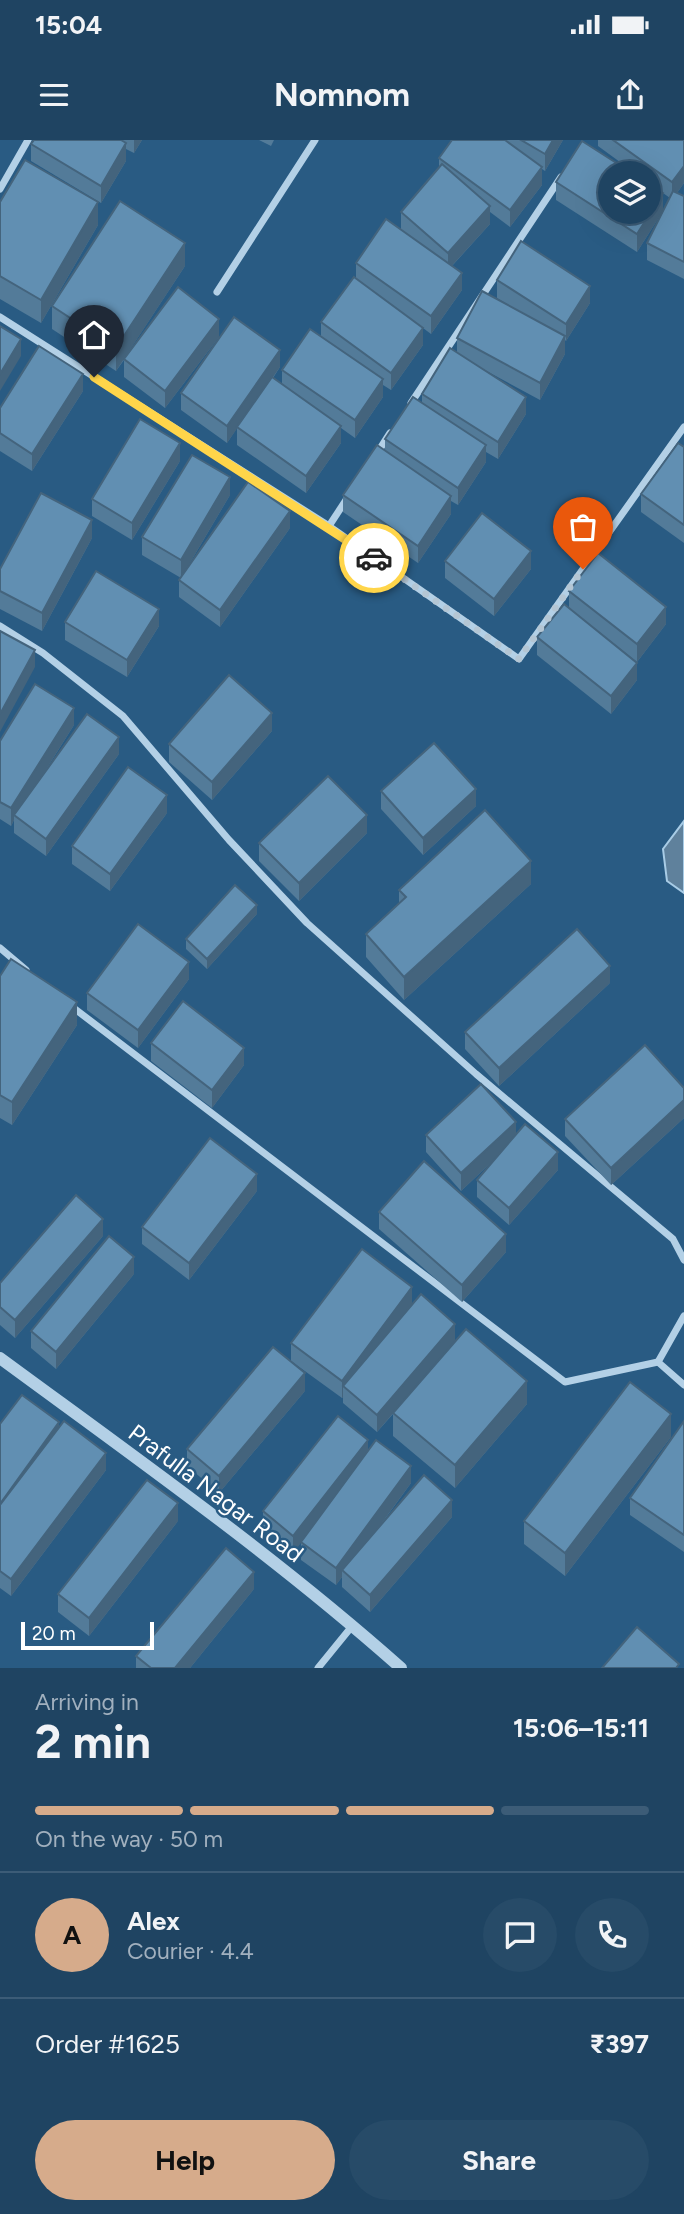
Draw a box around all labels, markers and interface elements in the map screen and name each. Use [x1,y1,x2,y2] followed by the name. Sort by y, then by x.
[35,9,102,41] text: 15:04
[35,76,73,114] icon: menu
[274,76,410,114] text: Nomnom
[611,76,649,114] icon: share
[598,161,661,224] map controls
[598,161,661,224] button: layers
[64,305,124,377] pin
[75,316,113,354] icon: home
[553,497,613,569] pin
[564,508,602,546] icon: bag
[339,523,409,593] courier
[355,539,393,577] icon: car
[123,1418,309,1568] street label: Prafulla Nagar Road
[21,1619,154,1651] scale bar
[32,1622,76,1645] text: 20 m
[35,1688,139,1716] text: Arriving in
[513,1712,649,1744] text: 15:06–15:11
[35,1714,151,1770] text: 2 min
[35,1825,223,1853] text: On the way · 50 m
[483,1898,557,1972] button: chat
[575,1898,649,1972] button: phone
[127,1905,180,1937] text: Alex
[63,1919,81,1951] text: A
[127,1937,254,1965] text: Courier · 4.4
[35,2028,180,2060] text: Order #1625
[589,2028,649,2060] text: ₹397
[35,2120,335,2200] button: Help
[349,2120,649,2200] button: Share

